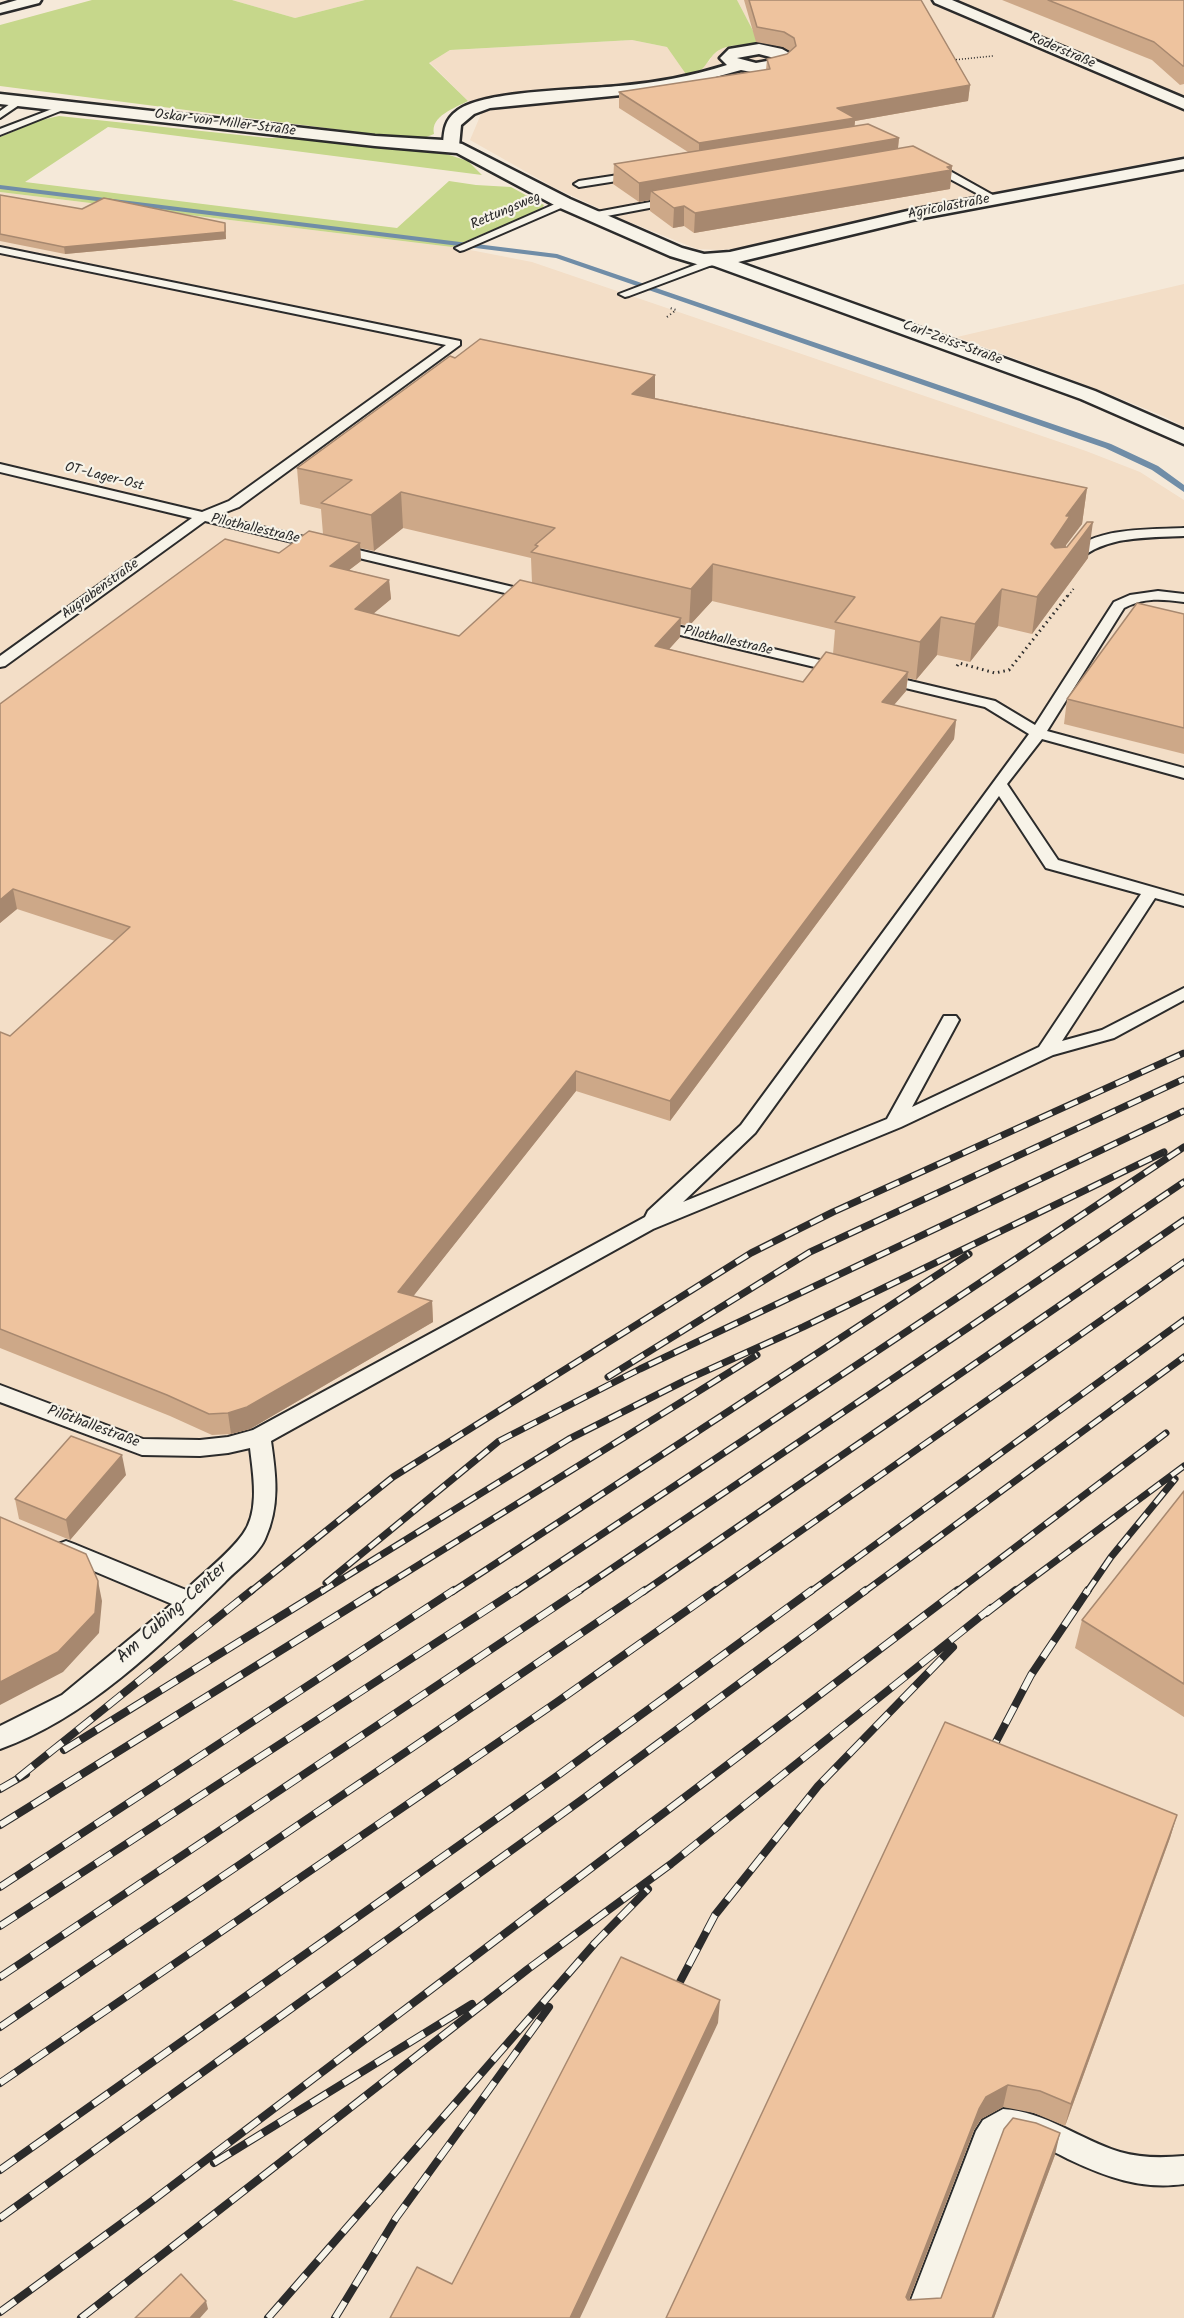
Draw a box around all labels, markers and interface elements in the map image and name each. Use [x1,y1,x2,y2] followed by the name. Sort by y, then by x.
[1027,31,1097,73] street label: Roderstraße
[153,107,297,141] street label: Oskar-von-Miller-Straße
[468,190,544,234] street label: Rettungsweg
[907,192,991,224] street label: Agricolastraße
[900,318,1004,370] street label: Carl-Zeiss-Straße
[63,460,145,496] street label: OT-Lager-Ost
[209,512,301,548] street label: Pilothallestraße
[59,556,143,624] street label: Augrabenstraße
[682,624,774,660] street label: Pilothallestraße
[44,1403,142,1453] street label: Pilothallestraße
[113,1559,233,1669] street label: Am Cubing-Center

